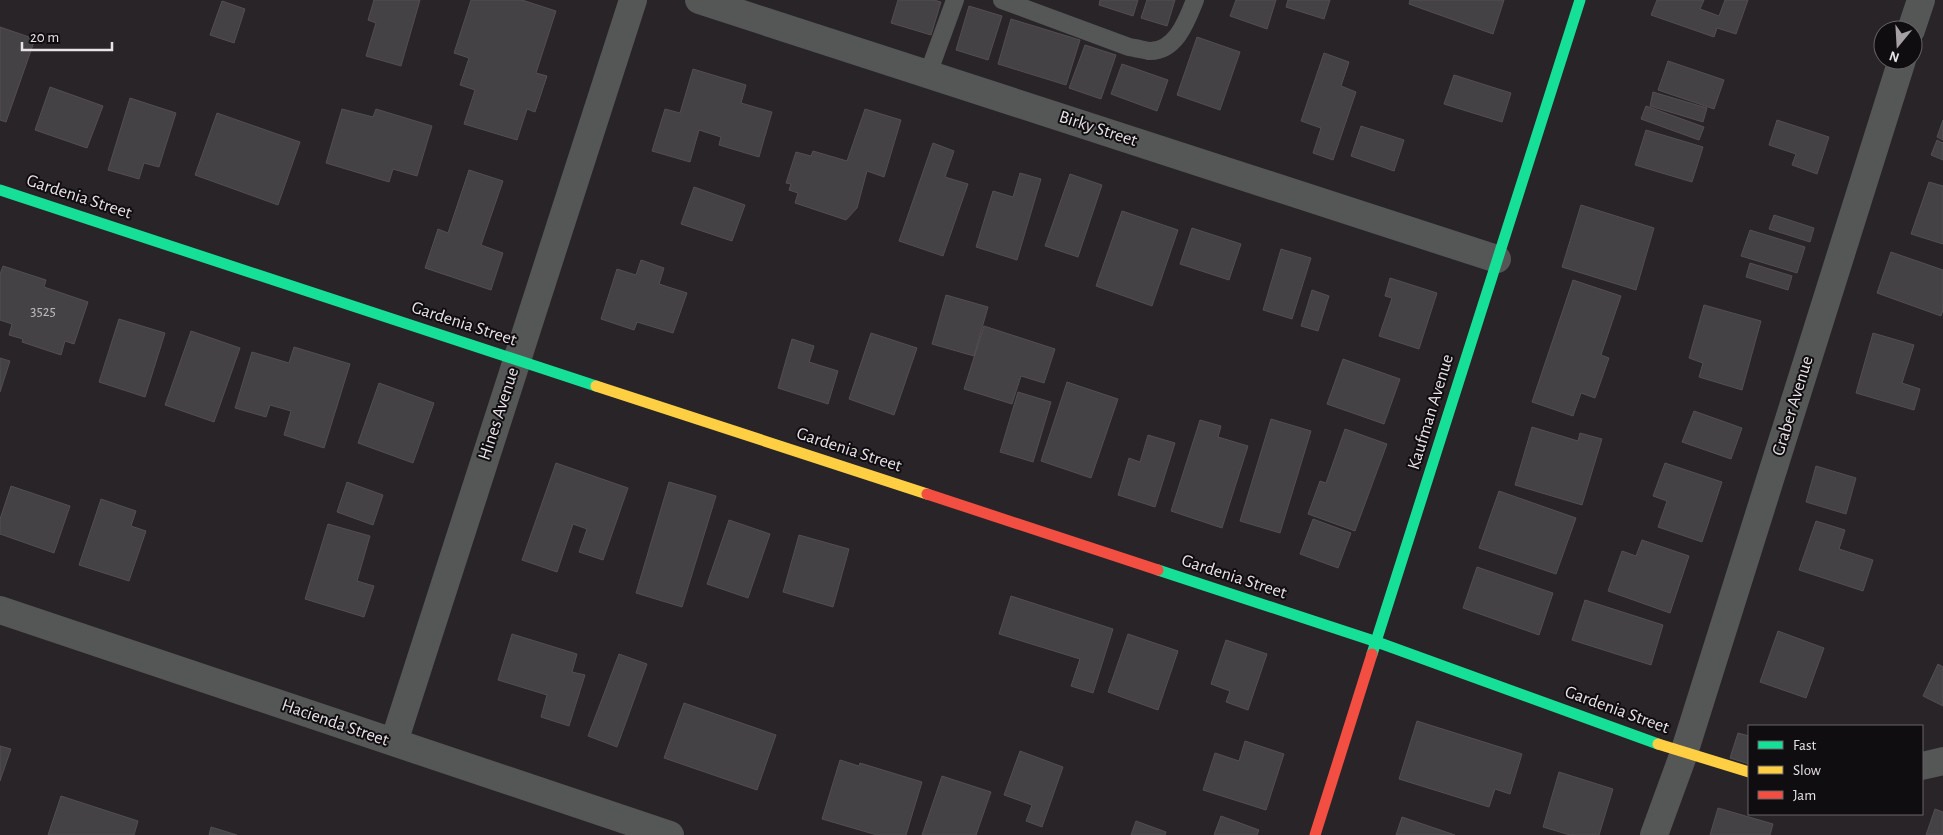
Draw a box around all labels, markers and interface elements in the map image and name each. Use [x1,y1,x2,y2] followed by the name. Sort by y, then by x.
[22,20,112,52] scale bar
[1873,20,1923,70] north arrow
[30,30,59,45] text: 20 m
[1887,48,1901,65] text: N
[1057,108,1140,150] street label: Birky Street
[24,172,134,223] street label: Gardenia Street
[409,299,519,350] street label: Gardenia Street
[30,304,56,319] house number: 3525
[1405,352,1457,472] street label: Kaufman Avenue
[1769,354,1817,458] street label: Graber Avenue
[476,365,522,463] street label: Hines Avenue
[794,425,904,476] street label: Gardenia Street
[1179,552,1289,603] street label: Gardenia Street
[1562,683,1672,737] street label: Gardenia Street
[279,696,391,750] street label: Hacienda Street
[1748,725,1923,815] legend
[1793,738,1817,753] text: Fast
[1793,763,1821,778] text: Slow
[1793,788,1816,803] text: Jam

